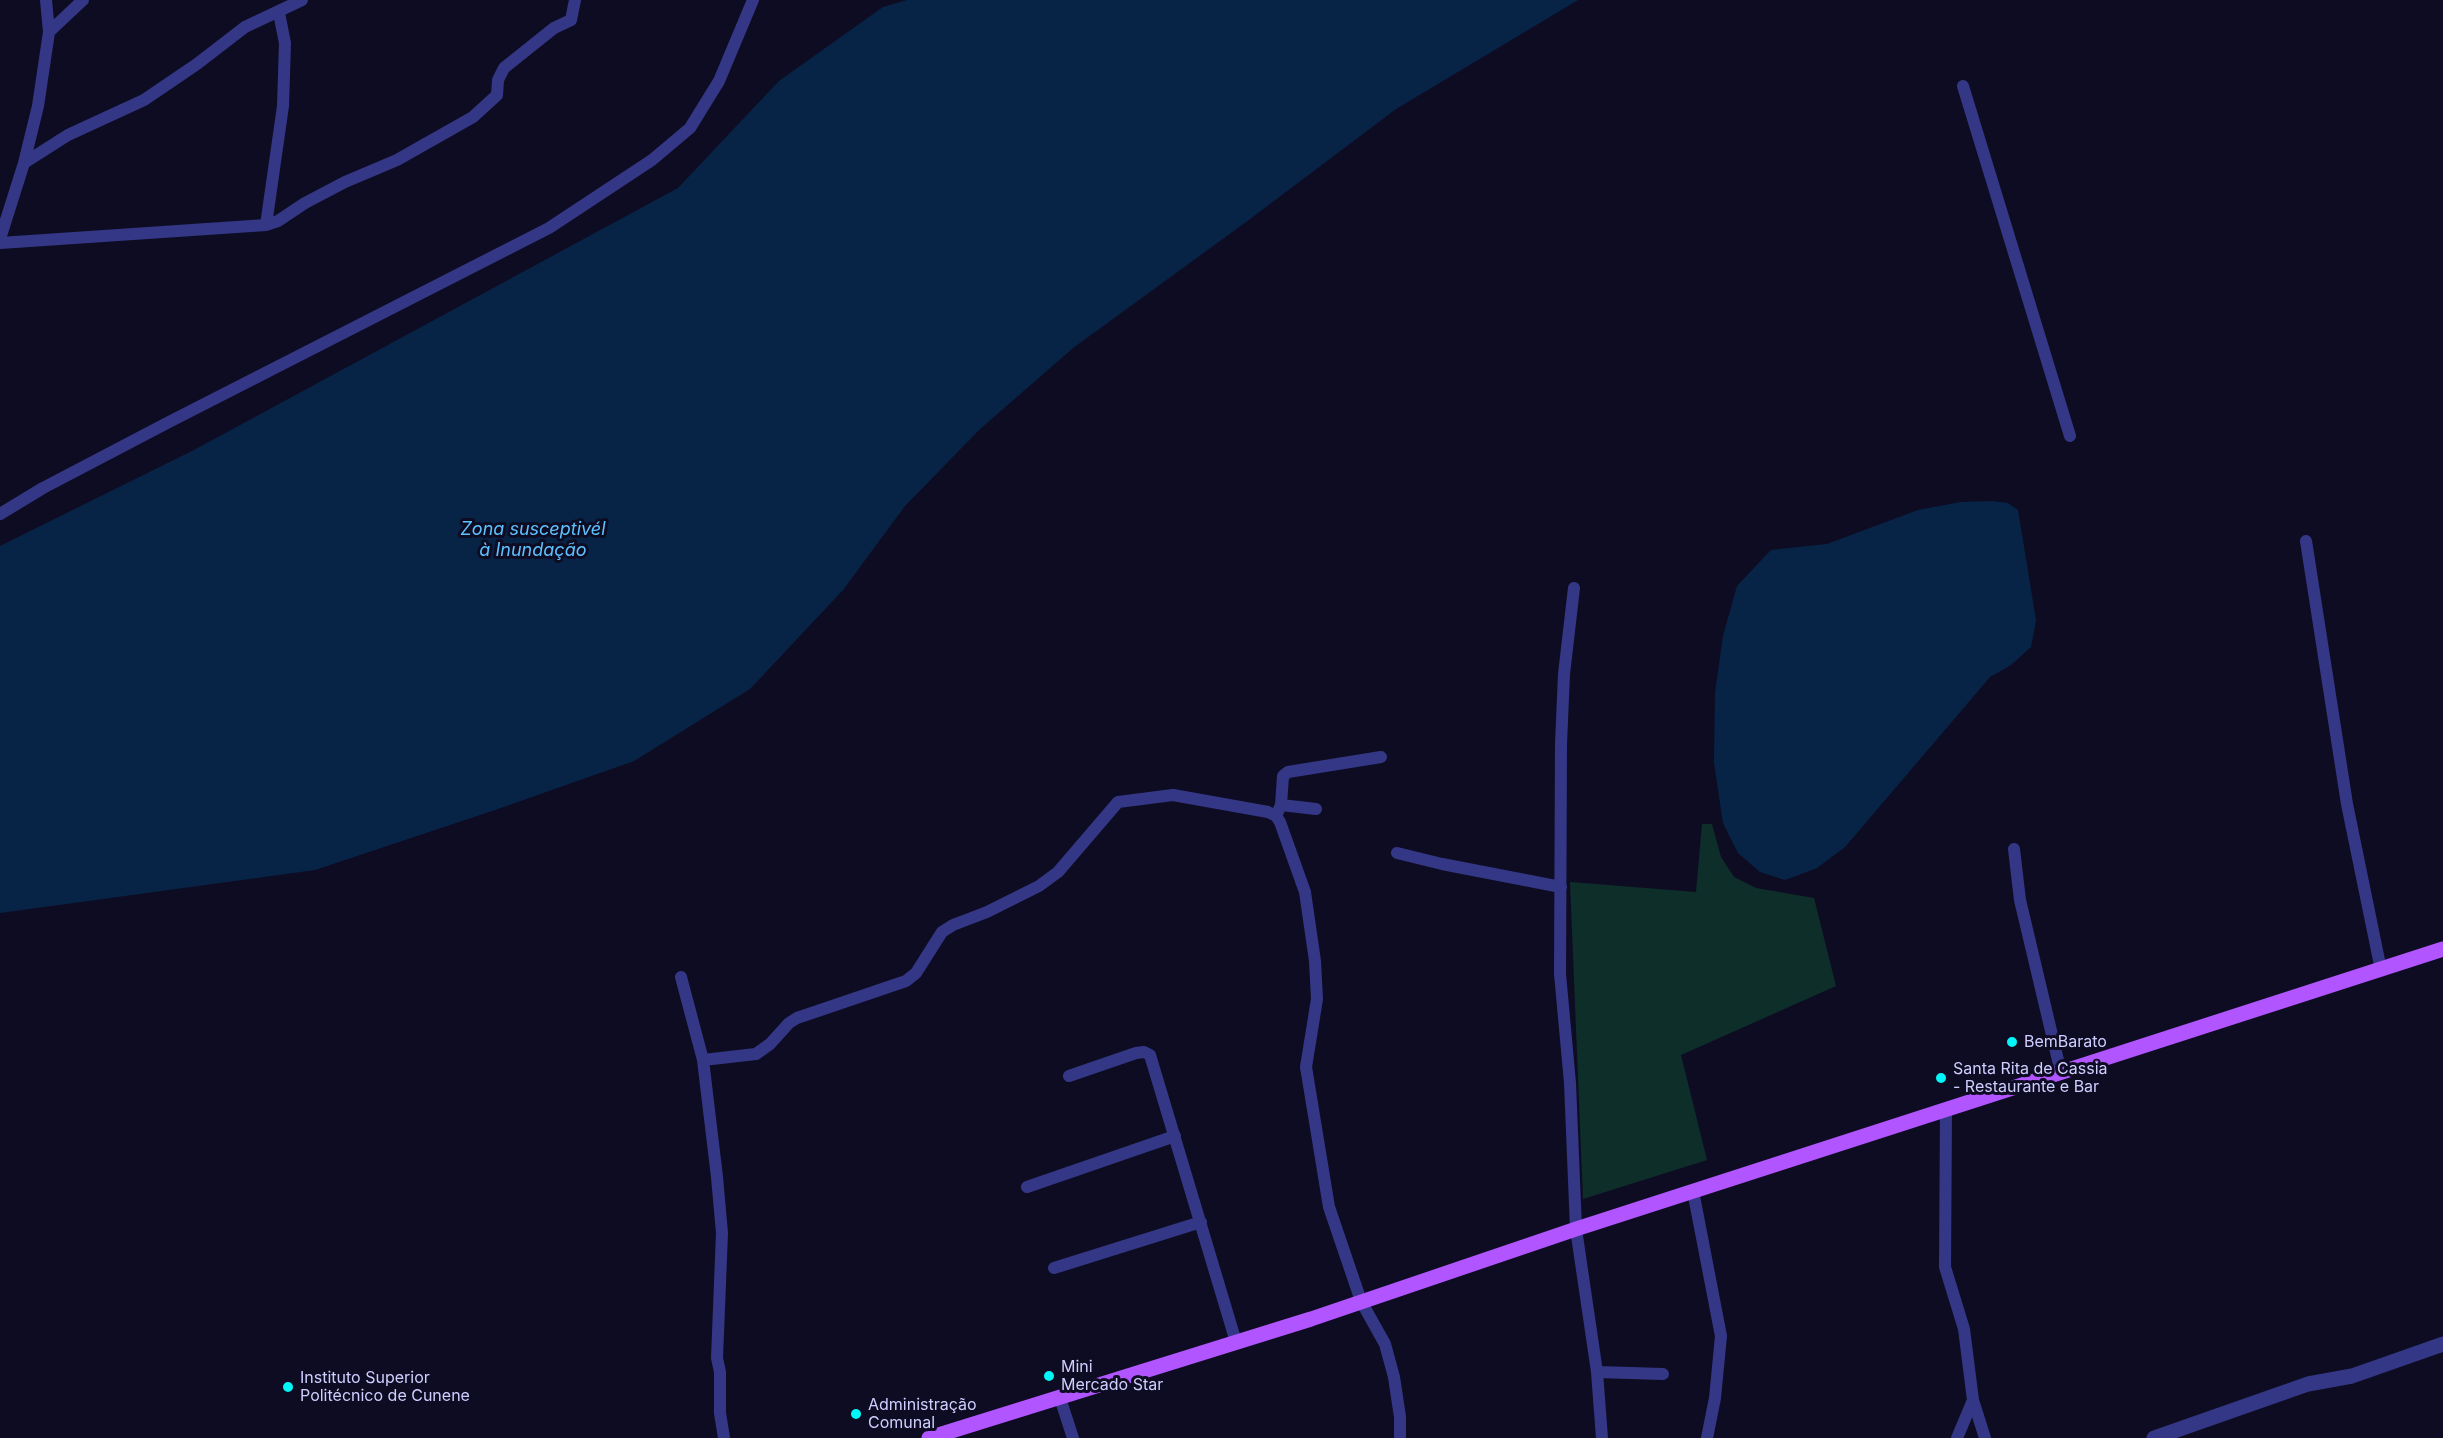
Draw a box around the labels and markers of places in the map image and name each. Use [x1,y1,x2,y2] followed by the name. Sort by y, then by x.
[2024,1032,2107,1052] place label: BemBarato
[2005,1035,2019,1049] marker: BemBarato
[1953,1059,2108,1097] place label: Santa Rita de Cassia - Restaurante e Bar
[1934,1071,1948,1085] marker: Santa Rita de Cassia - Restaurante e Bar
[1061,1357,1163,1395] place label: Mini Mercado Star
[300,1368,470,1406] place label: Instituto Superior Politécnico de Cunene
[1042,1369,1056,1383] marker: Mini Mercado Star
[281,1380,295,1394] marker: Instituto Superior Politécnico de Cunene
[868,1395,977,1433] place label: Administração Comunal
[849,1407,863,1421] marker: Administração Comunal

